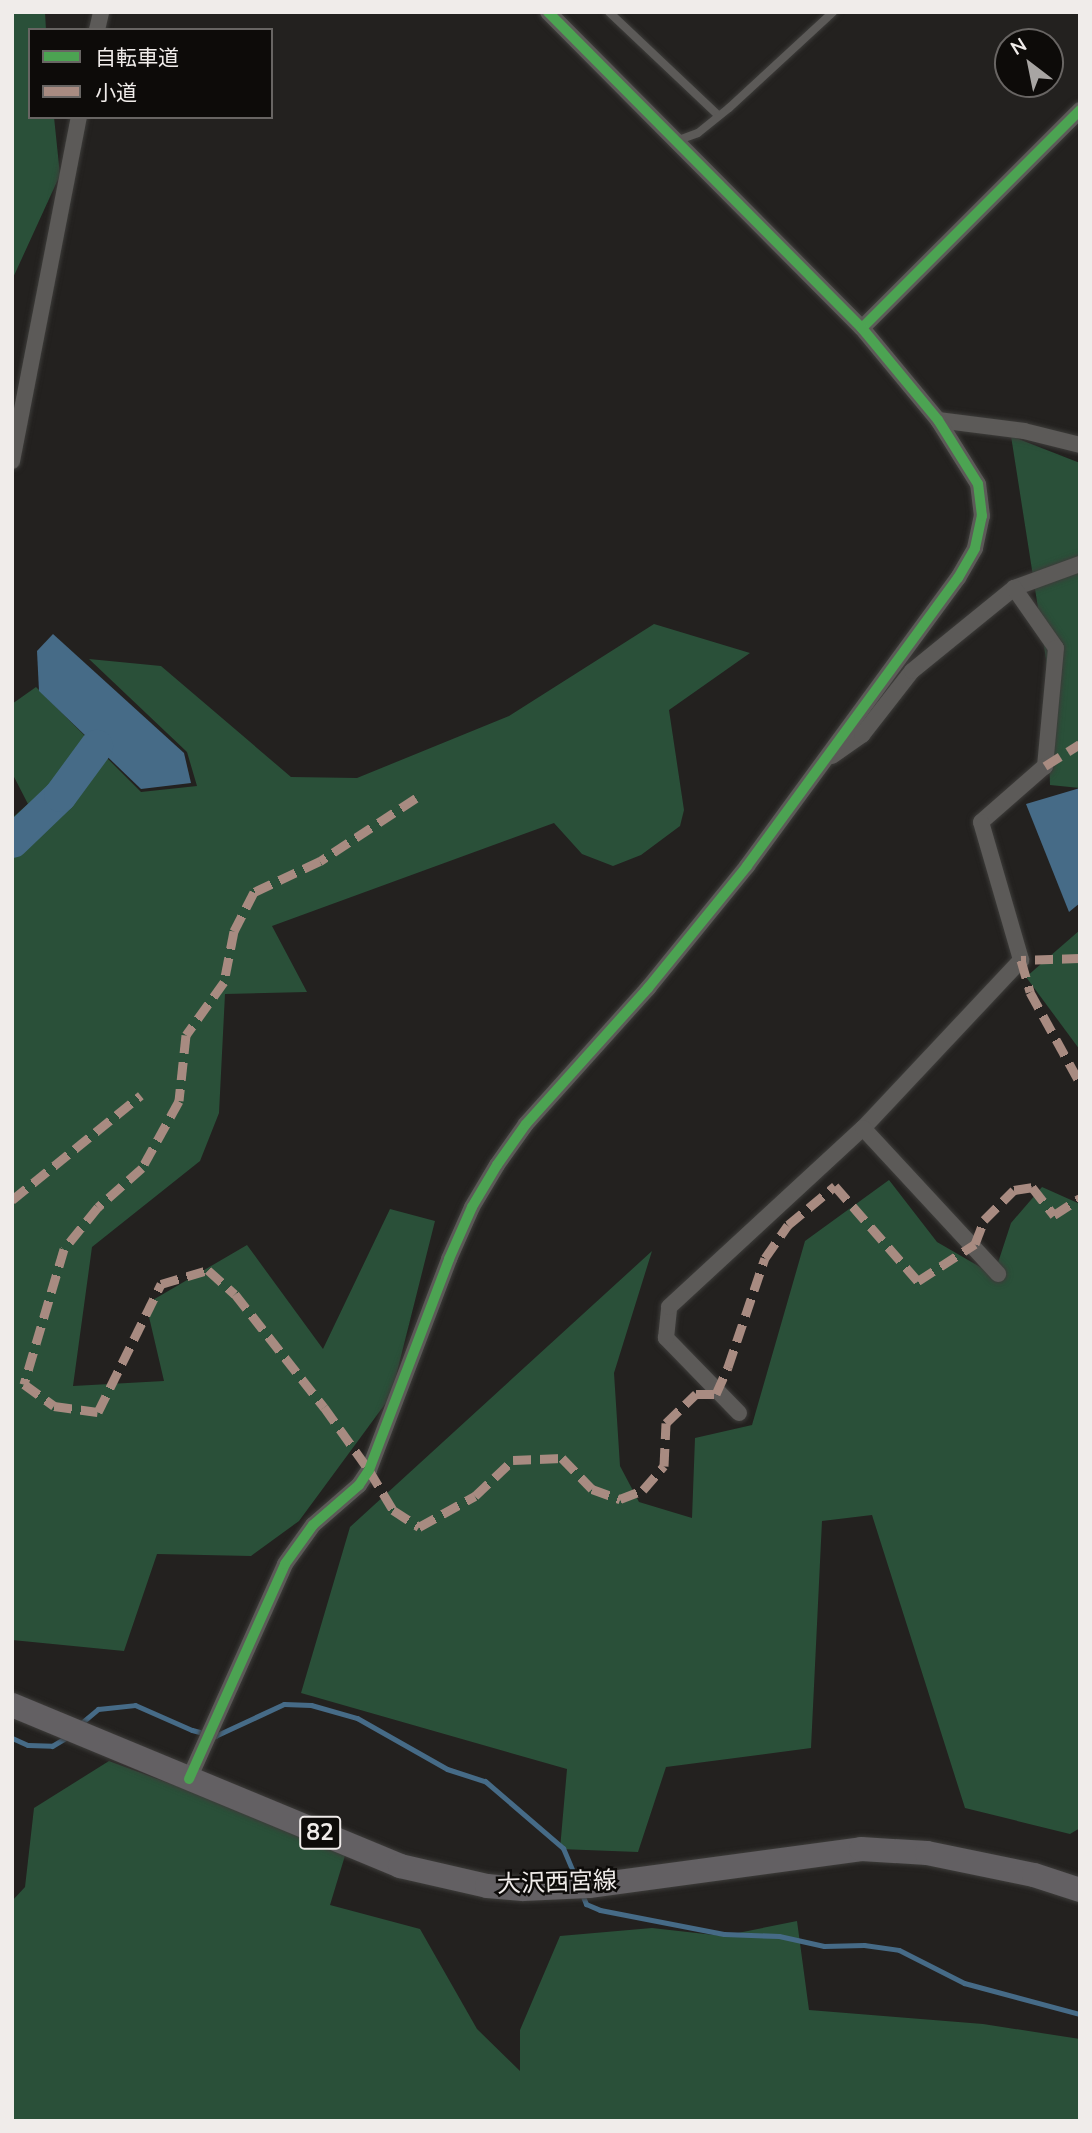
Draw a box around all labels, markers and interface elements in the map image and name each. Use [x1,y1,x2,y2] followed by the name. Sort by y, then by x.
[28,28,273,119] legend
[994,28,1064,98] north arrow
[1006,32,1032,62] text: N
[95,44,179,72] text: 自転車道
[95,79,137,107] text: 小道
[299,1814,341,1852] road number: 82
[497,1867,617,1899] street label: 大沢西宮線

